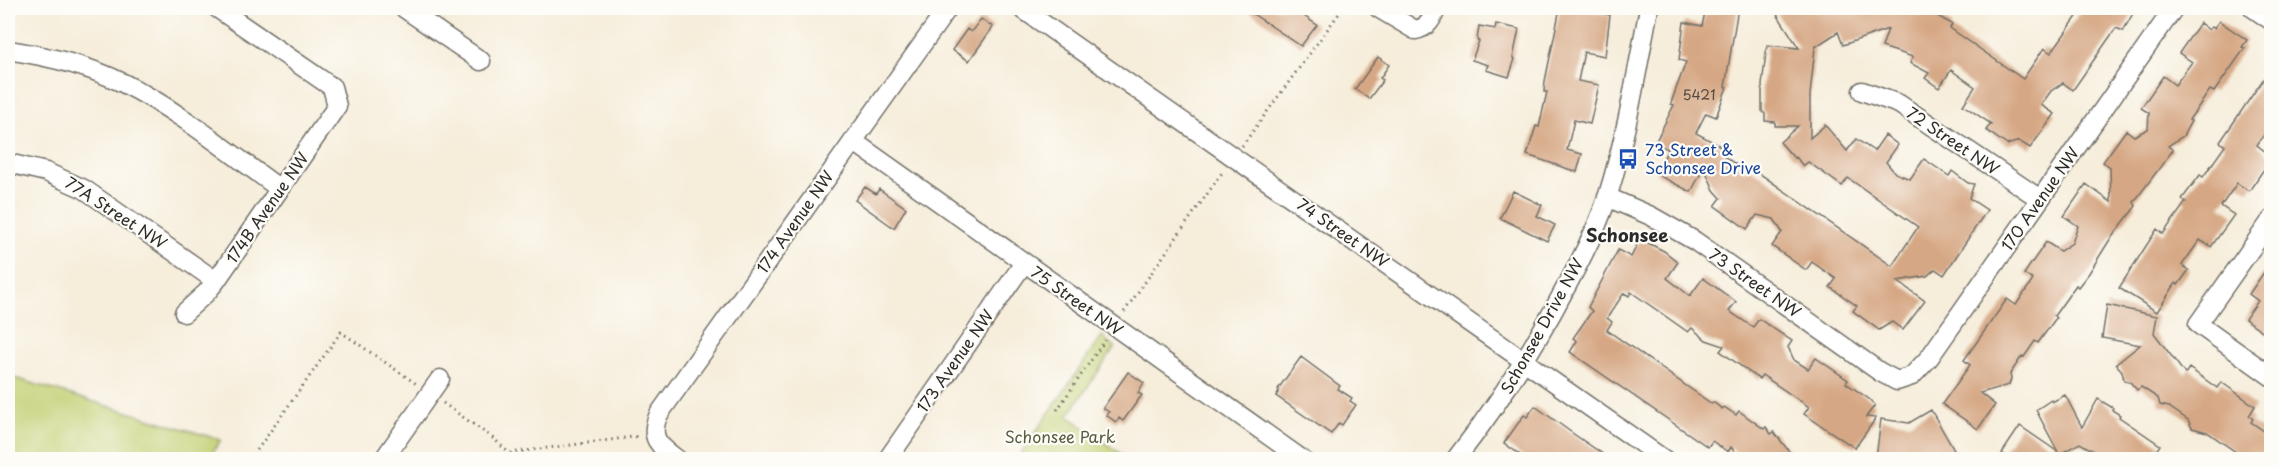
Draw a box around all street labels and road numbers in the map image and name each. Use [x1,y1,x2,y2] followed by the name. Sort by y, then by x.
[1902,100,2005,180] street label: 72 Street NW
[1994,141,2084,255] street label: 170 Avenue NW
[219,146,314,268] street label: 174B Avenue NW
[750,165,839,278] street label: 174 Avenue NW
[61,170,172,254] street label: 77A Street NW
[1293,192,1394,273] street label: 74 Street NW
[1705,242,1806,323] street label: 73 Street NW
[1494,253,1588,398] street label: Schonsee Drive NW
[1027,260,1128,341] street label: 75 Street NW
[910,304,999,417] street label: 173 Avenue NW

